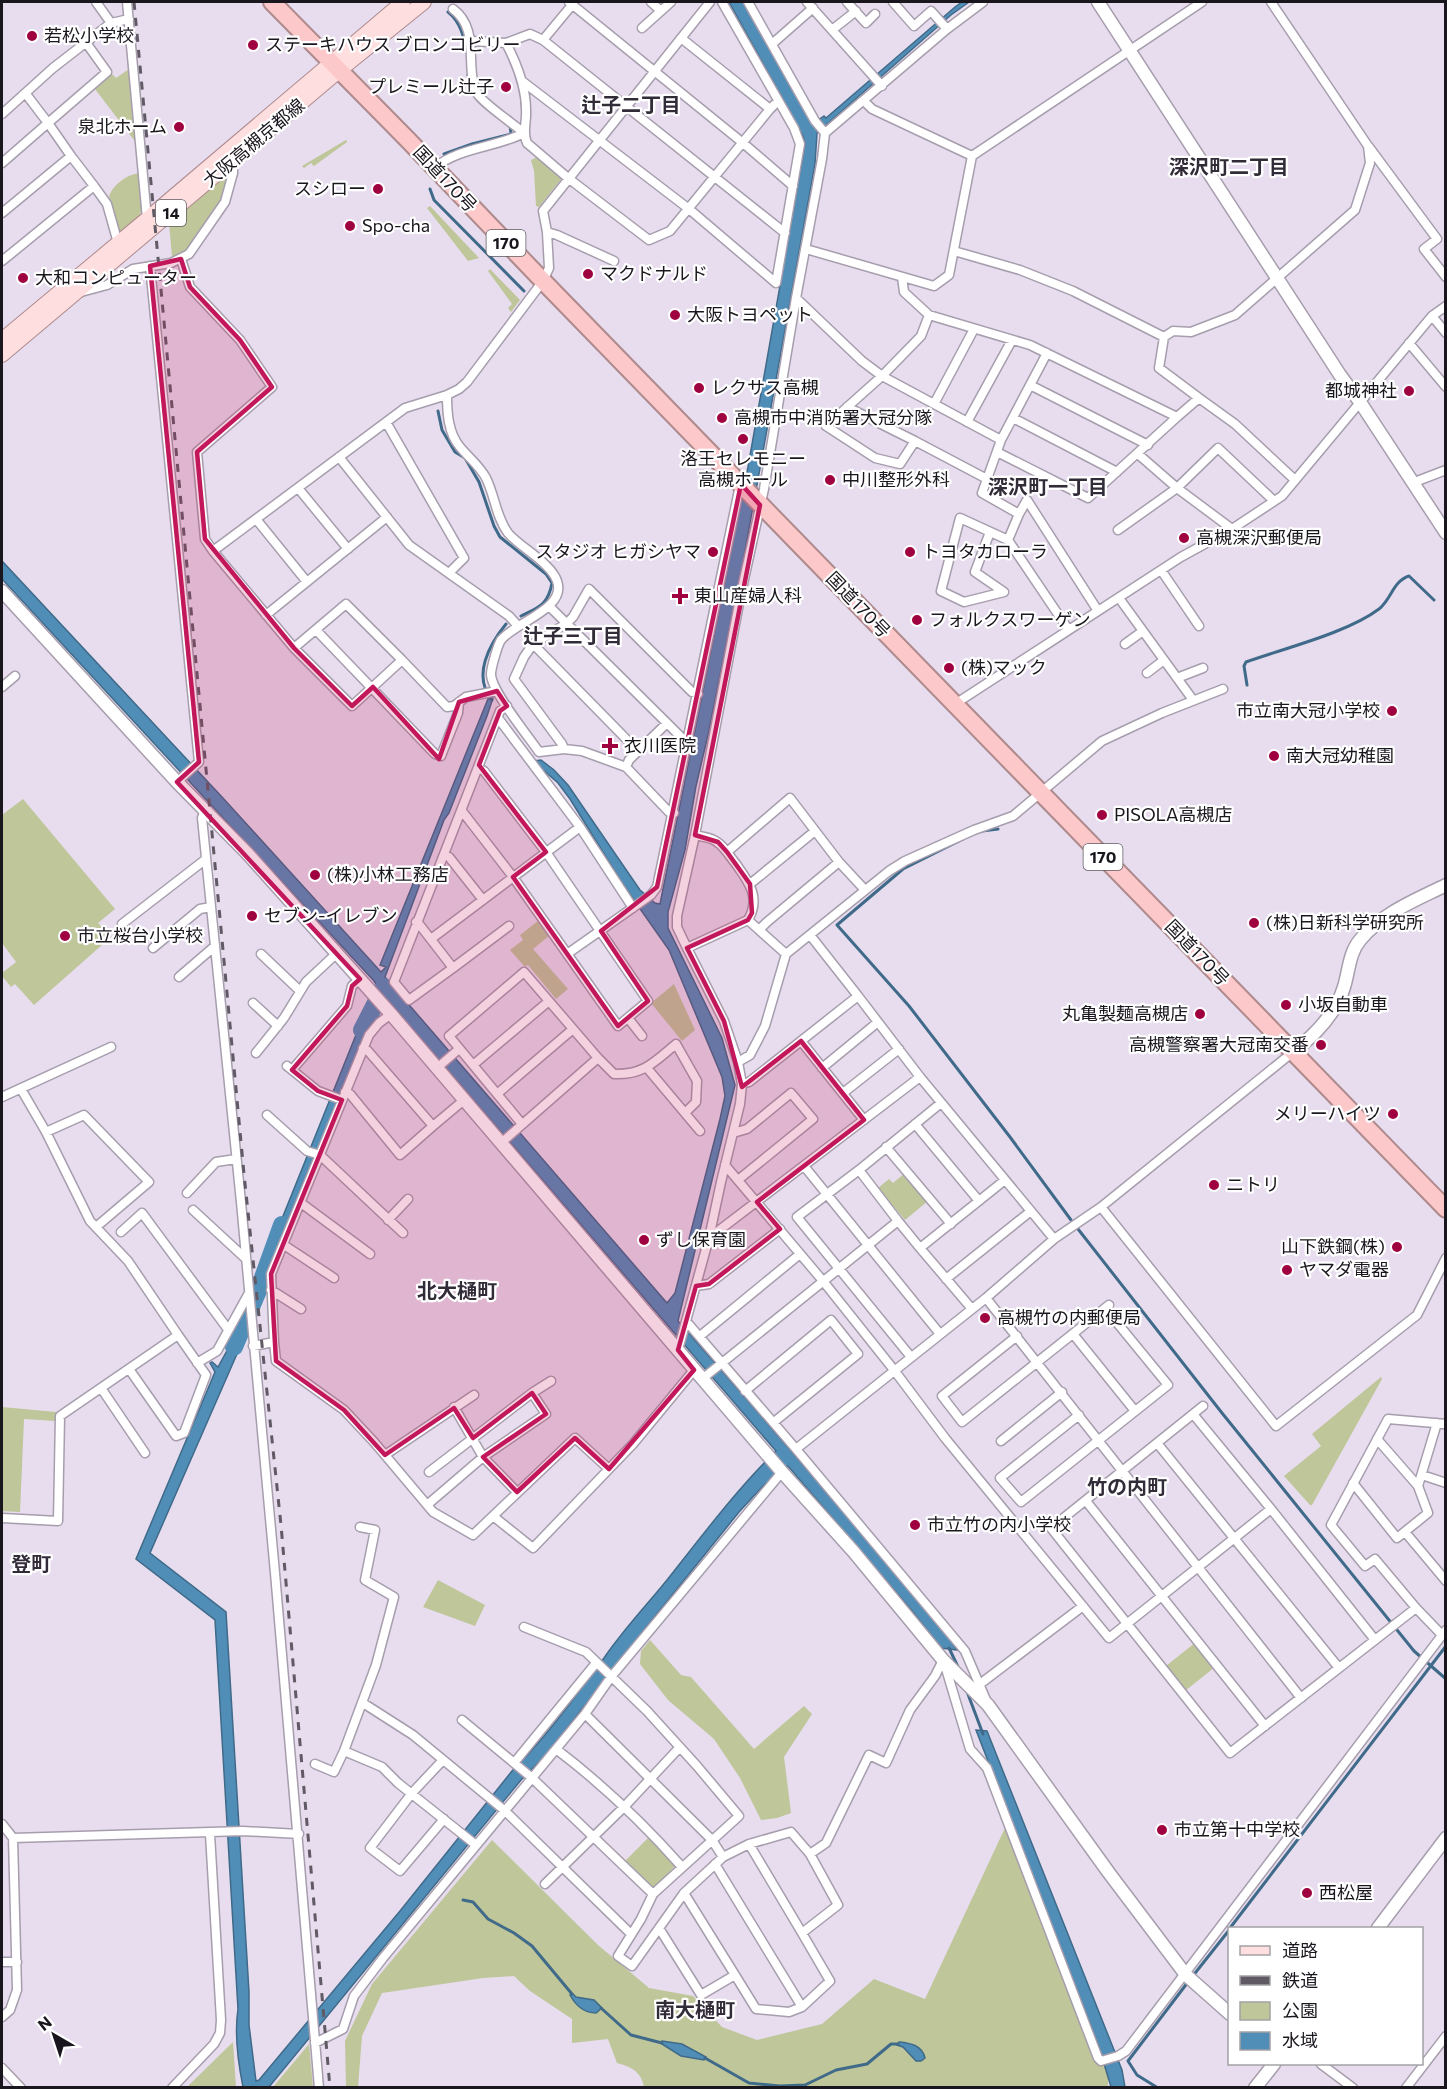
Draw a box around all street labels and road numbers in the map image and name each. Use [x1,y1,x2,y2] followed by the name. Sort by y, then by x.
[198,93,309,191] street label: 大阪高槻京都線
[409,140,482,216] street label: 国道170号
[156,200,186,226] road number: 14
[486,230,526,256] road number: 170
[822,567,895,642] street label: 国道170号
[1084,844,1122,870] road number: 170
[1161,915,1234,990] street label: 国道170号

